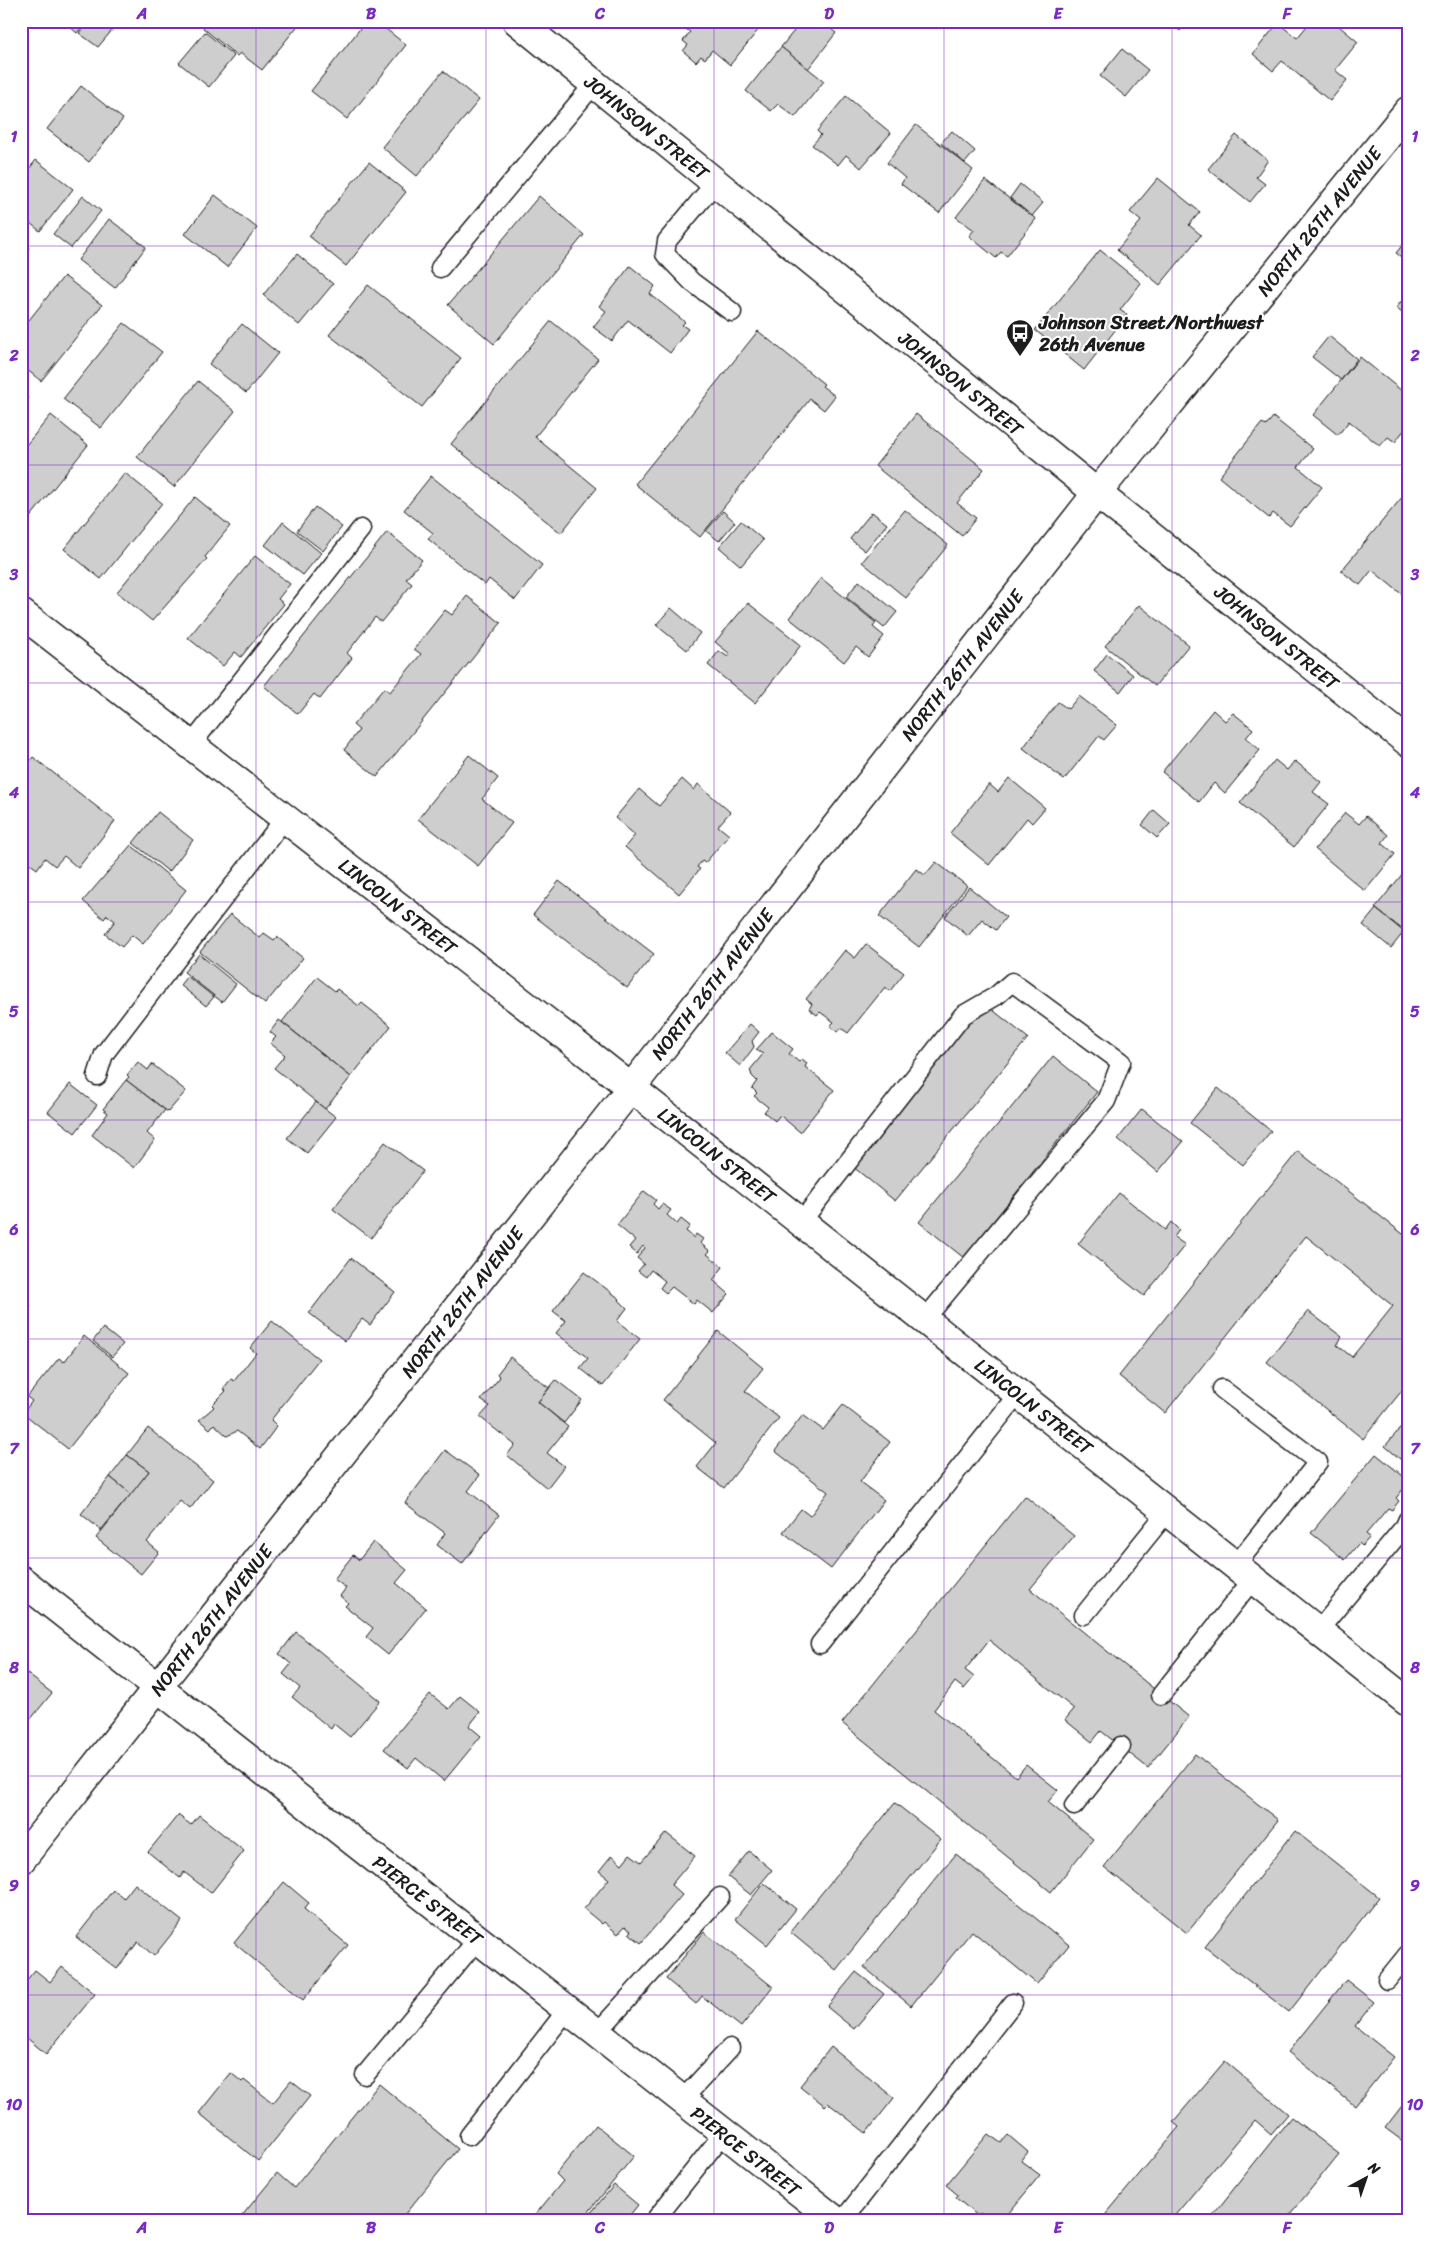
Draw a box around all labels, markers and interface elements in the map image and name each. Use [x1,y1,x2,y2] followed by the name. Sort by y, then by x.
[136,0,147,28] text: A
[366,0,377,28] text: B
[594,0,606,28] text: C
[824,0,834,28] text: D
[1054,0,1064,28] text: E
[1282,0,1293,28] text: F
[576,66,718,189] street label: JOHNSON STREET
[11,122,18,151] text: 1
[1412,122,1419,151] text: 1
[1248,138,1391,304] street label: NORTH 26TH AVENUE
[1038,306,1265,361] place label: Johnson Street/Northwest 26th Avenue
[1005,318,1035,357] bus stop icon: Johnson Street/Northwest 26th Avenue
[890,322,1032,445] street label: JOHNSON STREET
[8,341,19,370] text: 2
[1409,341,1420,370] text: 2
[9,560,19,589] text: 3
[1410,560,1420,589] text: 3
[1206,576,1348,699] street label: JOHNSON STREET
[892,581,1033,748] street label: NORTH 26TH AVENUE
[8,778,19,807] text: 4
[1409,778,1420,807] text: 4
[331,849,465,964] street label: LINCOLN STREET
[642,900,783,1067] street label: NORTH 26TH AVENUE
[9,997,19,1026] text: 5
[1410,997,1420,1026] text: 5
[650,1098,784,1213] street label: LINCOLN STREET
[8,1215,19,1244] text: 6
[1409,1215,1420,1244] text: 6
[392,1218,533,1385] street label: NORTH 26TH AVENUE
[967,1349,1101,1464] street label: LINCOLN STREET
[9,1434,20,1463] text: 7
[1410,1434,1421,1463] text: 7
[141,1536,282,1703] street label: NORTH 26TH AVENUE
[8,1653,19,1682] text: 8
[1409,1653,1420,1682] text: 8
[365,1846,491,1955] street label: PIERCE STREET
[9,1871,19,1900] text: 9
[1410,1871,1420,1900] text: 9
[6,2090,22,2119] text: 10
[1407,2090,1423,2119] text: 10
[683,2097,809,2206] street label: PIERCE STREET
[1342,2154,1392,2204] north arrow
[1362,2155,1386,2181] text: N
[136,2213,147,2241] text: A
[366,2213,377,2241] text: B
[594,2213,606,2241] text: C
[824,2213,834,2241] text: D
[1054,2213,1064,2241] text: E
[1282,2213,1293,2241] text: F

